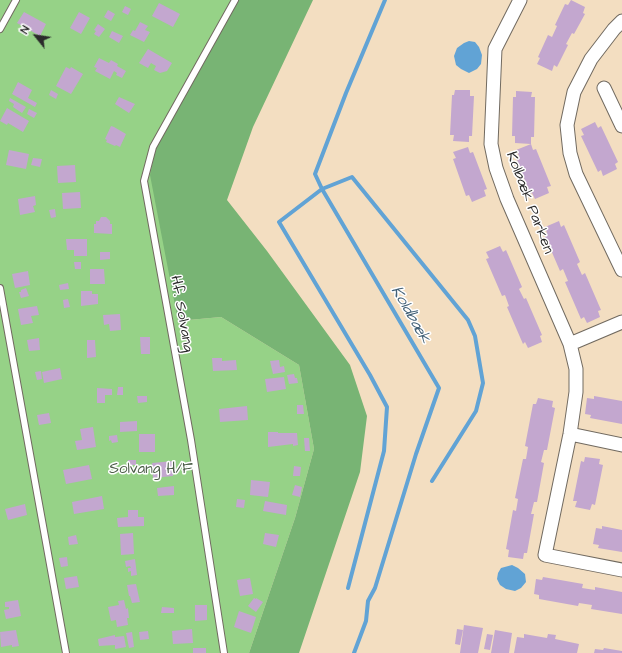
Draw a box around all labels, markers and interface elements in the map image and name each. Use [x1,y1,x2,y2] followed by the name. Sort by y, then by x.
[16,16,56,56] north arrow
[17,23,33,36] text: N
[501,150,557,256] street label: Kolbæk Parken
[165,274,197,354] street label: Hf. Solvang
[386,283,434,347] water label: Koldbæk
[109,461,193,479] park label: Solvang H/F

